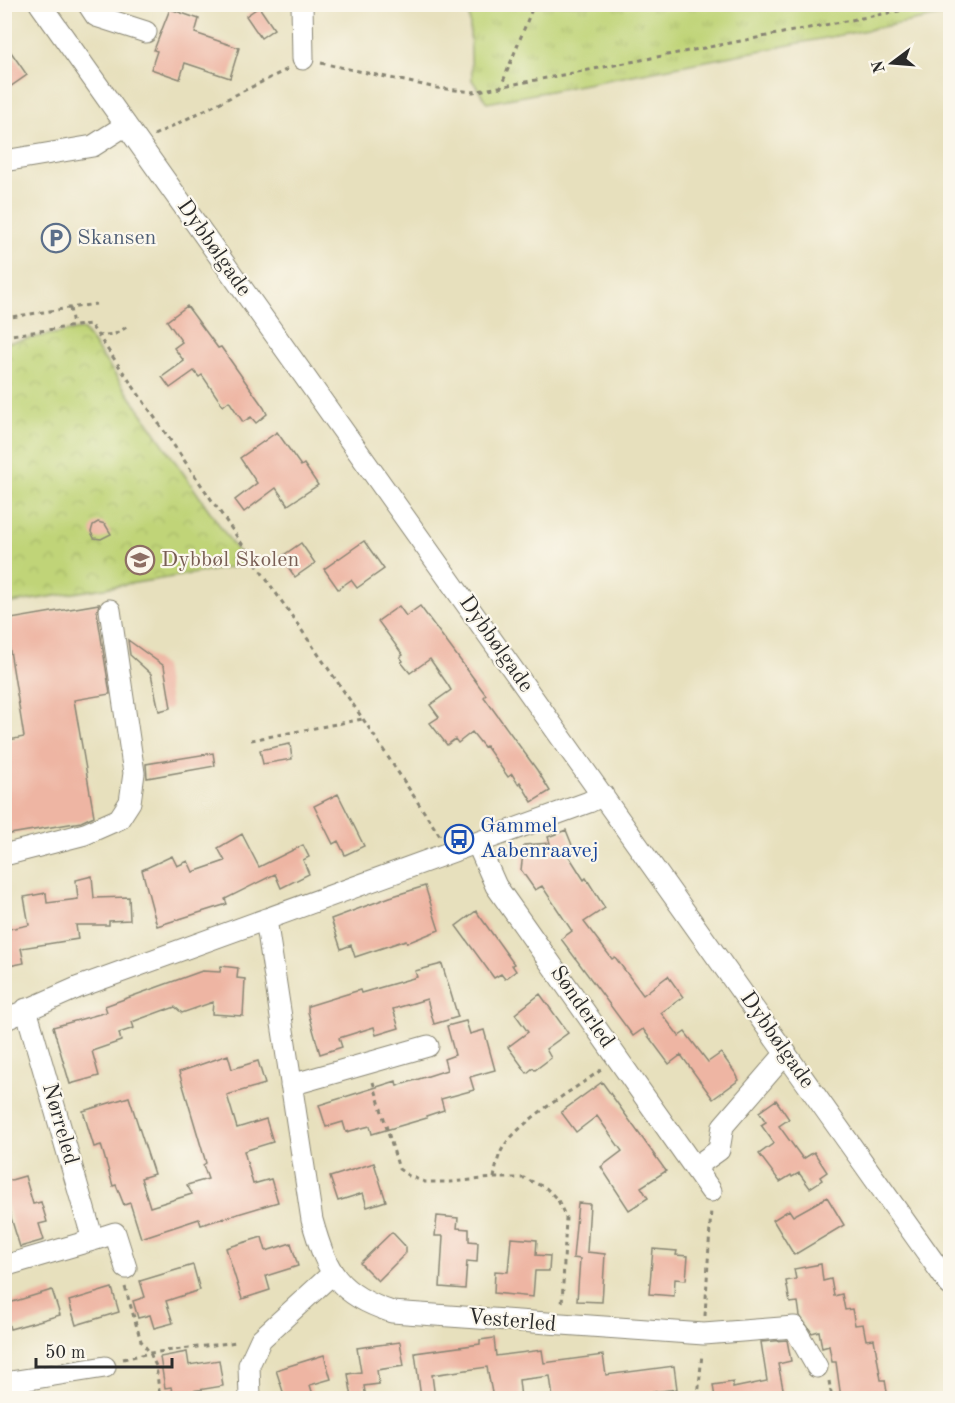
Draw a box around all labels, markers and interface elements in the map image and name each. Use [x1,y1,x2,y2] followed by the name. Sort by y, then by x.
[862,33,922,93] north arrow
[870,58,889,75] text: N
[173,196,255,300] street label: Dybbølgade
[40,222,72,254] parking icon: Skansen
[77,227,156,249] place label: Skansen
[124,544,156,576] school or university icon: Dybbøl Skolen
[161,549,299,571] place label: Dybbøl Skolen
[455,592,537,696] street label: Dybbølgade
[480,815,599,862] place label: Gammel Aabenraavej
[443,823,475,855] bus stop icon: Gammel Aabenraavej
[546,962,618,1052] street label: Sønderled
[736,988,818,1092] street label: Dybbølgade
[38,1081,82,1167] street label: Nørreled
[467,1306,557,1336] street label: Vesterled
[36,1331,172,1369] scale bar
[45,1344,85,1362] text: 50 m

